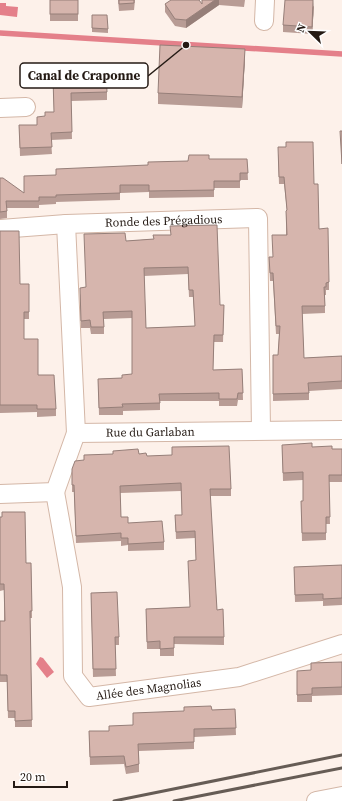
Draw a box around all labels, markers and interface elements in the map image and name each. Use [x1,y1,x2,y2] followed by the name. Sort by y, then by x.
[290,12,330,52] north arrow
[293,22,310,35] text: N
[20,63,148,88] callout: Canal de Craponne
[28,67,141,84] text: Canal de Craponne
[105,211,223,231] street label: Ronde des Prégadious
[106,424,195,441] street label: Rue du Garlaban
[95,674,202,704] street label: Allée des Magnolias
[14,763,67,789] scale bar
[20,769,46,785] text: 20 m

